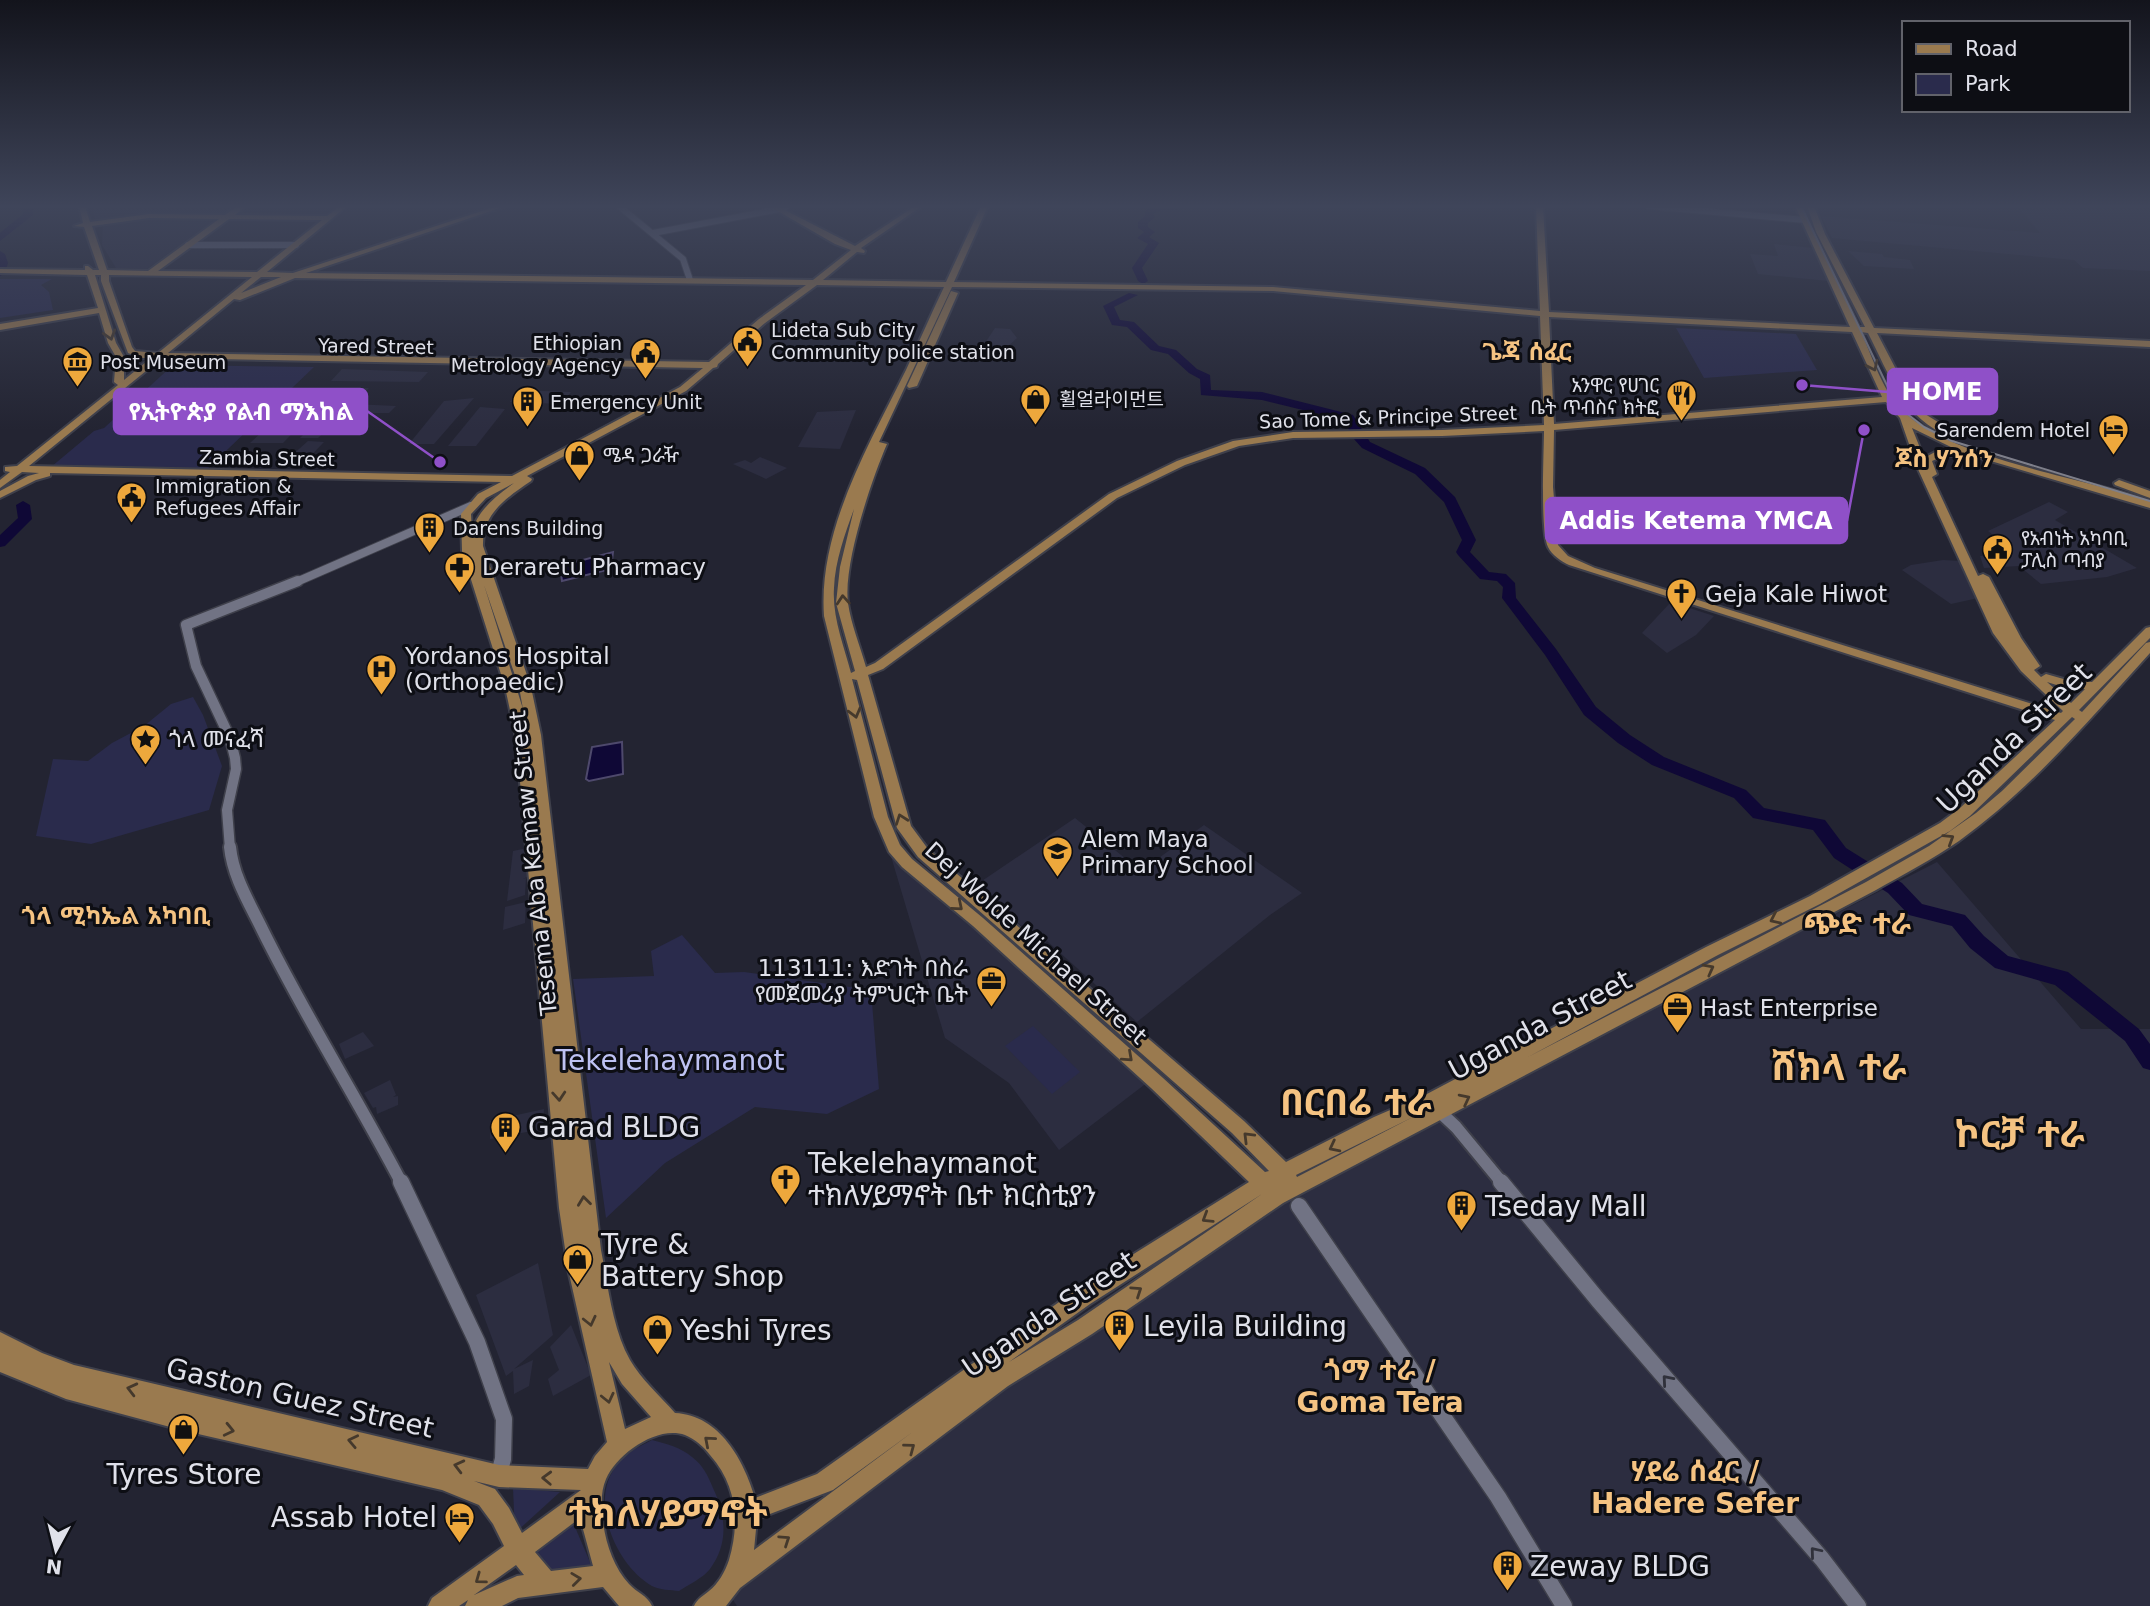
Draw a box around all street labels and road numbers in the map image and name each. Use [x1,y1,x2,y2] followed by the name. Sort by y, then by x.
[317,334,434,358] street label: Yared Street
[1259,402,1517,432] street label: Sao Tome & Principe Street
[199,446,335,470] street label: Zambia Street
[1930,656,2098,820] street label: Uganda Street
[504,709,562,1018] street label: Tesema Aba Kemaw Street
[920,837,1152,1049] street label: Dej Wolde Michael Street
[1443,963,1637,1087] street label: Uganda Street
[956,1244,1142,1384] street label: Uganda Street
[163,1351,437,1445] street label: Gaston Guez Street

